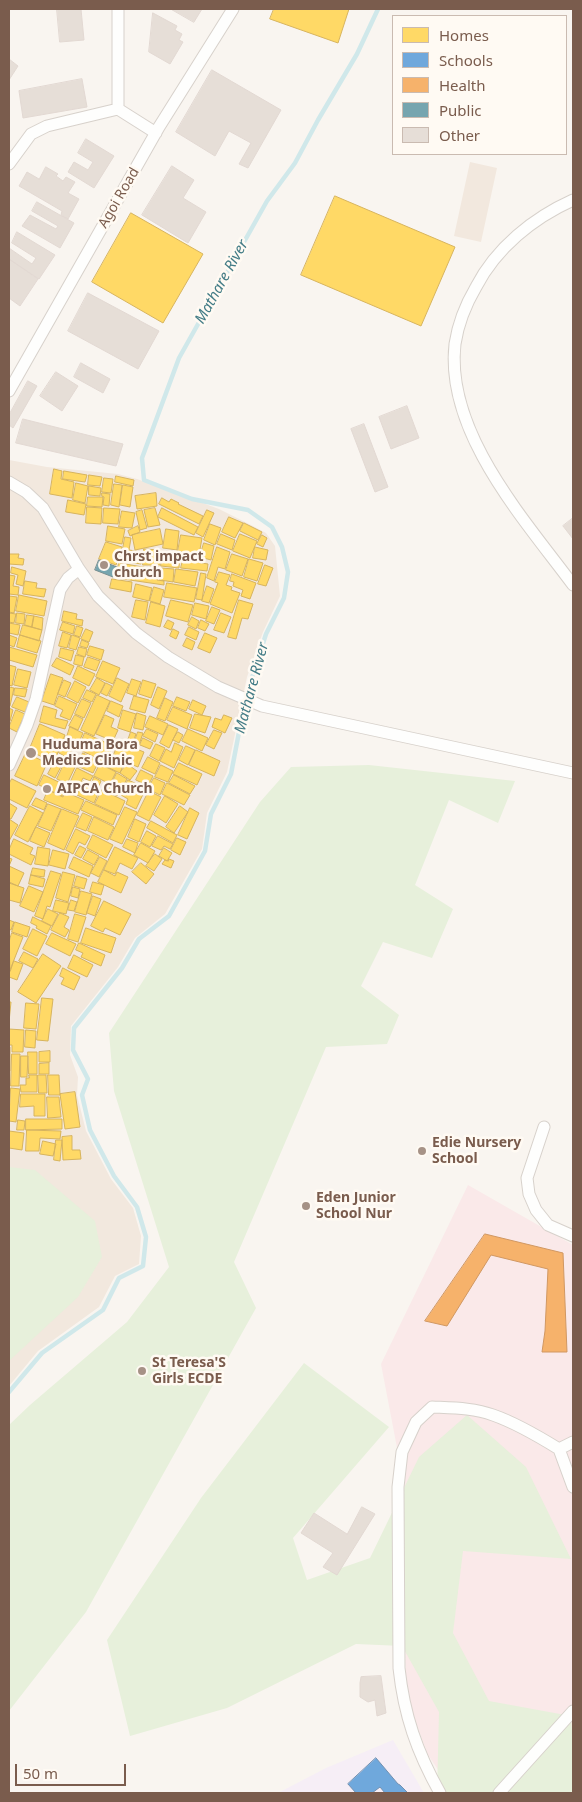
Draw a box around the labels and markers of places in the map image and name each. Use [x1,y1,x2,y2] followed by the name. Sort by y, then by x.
[114,549,203,582] place label: Chrst impact church
[98,559,110,571] marker: Chrst impact church
[42,737,138,770] place label: Huduma Bora Medics Clinic
[24,746,38,760] marker: Huduma Bora Medics Clinic
[57,781,153,797] place label: AIPCA Church
[41,783,53,795] marker: AIPCA Church
[432,1135,521,1168] place label: Edie Nursery School
[416,1145,428,1157] marker: Edie Nursery School
[316,1190,396,1222] place label: Eden Junior School Nur
[300,1200,312,1212] marker: Eden Junior School Nur
[152,1355,226,1388] place label: St Teresa'S Girls ECDE
[136,1365,148,1377] marker: St Teresa'S Girls ECDE

